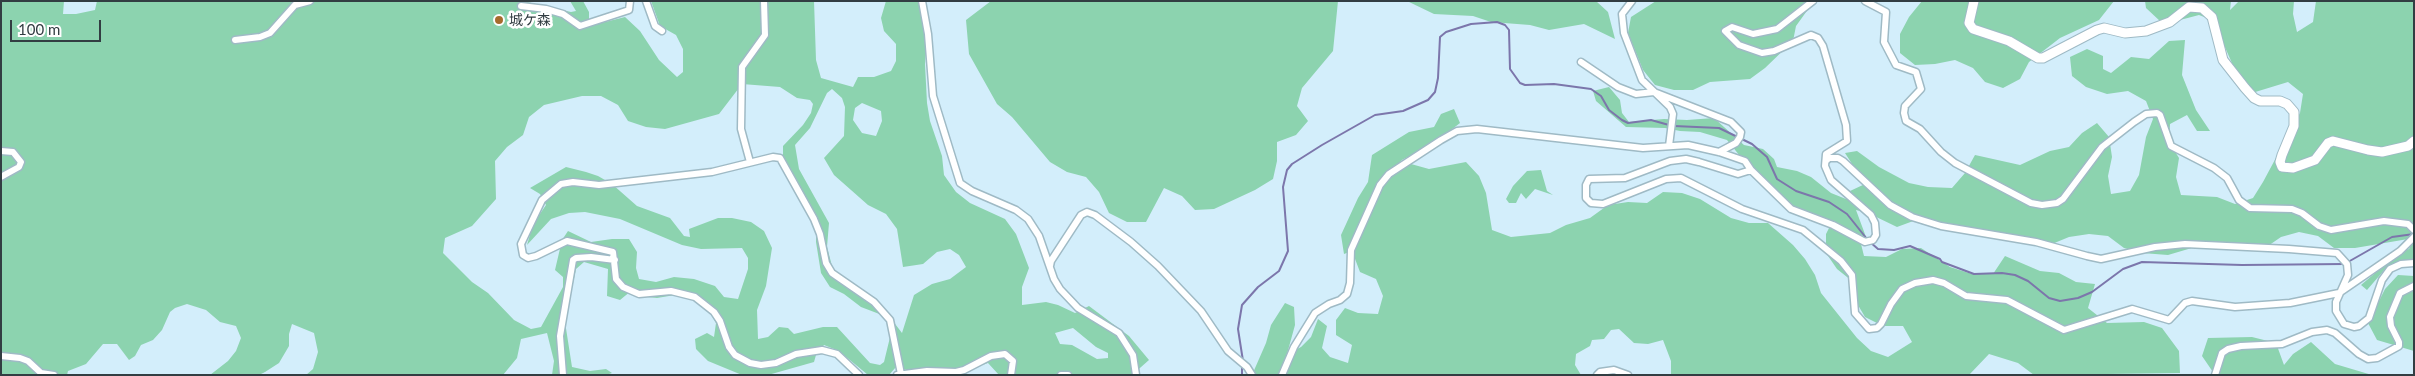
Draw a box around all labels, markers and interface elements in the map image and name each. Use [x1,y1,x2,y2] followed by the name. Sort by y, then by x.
[12,10,104,42] scale bar
[509,12,551,28] place label: 城ケ森
[493,14,505,26] marker: 城ケ森
[18,20,60,38] text: 100 m

